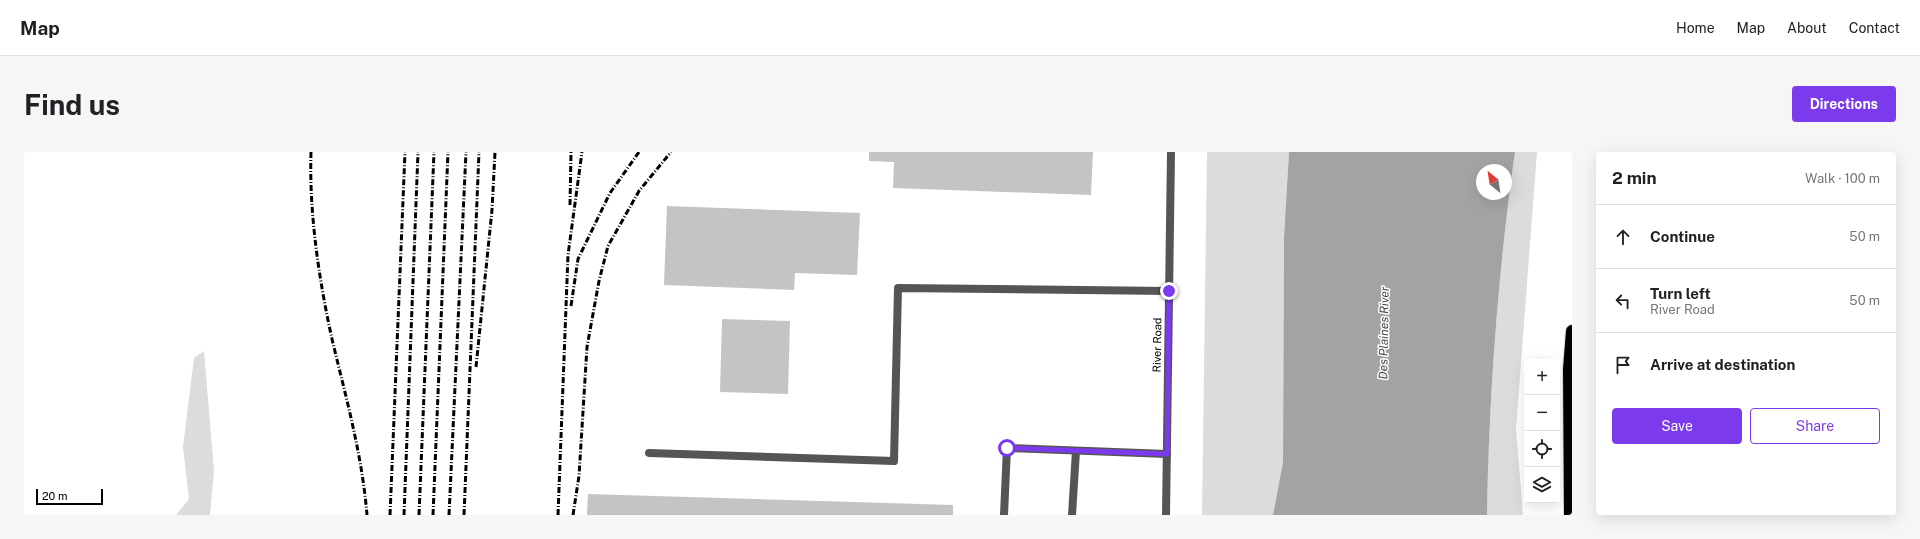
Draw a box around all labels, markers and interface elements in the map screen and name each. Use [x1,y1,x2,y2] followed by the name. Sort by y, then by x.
[20,17,60,39] text: Map
[1676,20,1715,36] text: Home
[1737,20,1765,36] text: Map
[1787,20,1827,36] text: About
[1849,20,1900,36] text: Contact
[1792,86,1896,122] button: Directions
[24,88,120,121] text: Find us
[1476,164,1512,200] north arrow
[1612,168,1657,188] text: 2 min
[1805,171,1880,186] text: Walk · 100 m
[1612,226,1634,248] icon: ahead
[1650,228,1715,245] text: Continue
[1849,229,1880,244] text: 50 m
[1160,282,1178,300] route end
[1650,285,1711,302] text: Turn left
[1376,286,1392,380] water label: Des Plaines River
[1612,290,1634,312] icon: left
[1849,293,1880,308] text: 50 m
[1650,302,1715,317] text: River Road
[1151,318,1163,372] street label: River Road
[1612,354,1634,376] icon: arrive
[1650,356,1795,373] text: Arrive at destination
[1524,359,1560,503] map controls
[1524,359,1560,395] button: +
[1524,395,1560,431] button: −
[1612,408,1742,444] button: Save
[1750,408,1880,444] button: Share
[1524,431,1560,467] button: locate
[998,439,1016,457] route start
[1524,467,1560,503] button: layers
[36,487,103,506] scale bar
[42,490,67,502] text: 20 m

